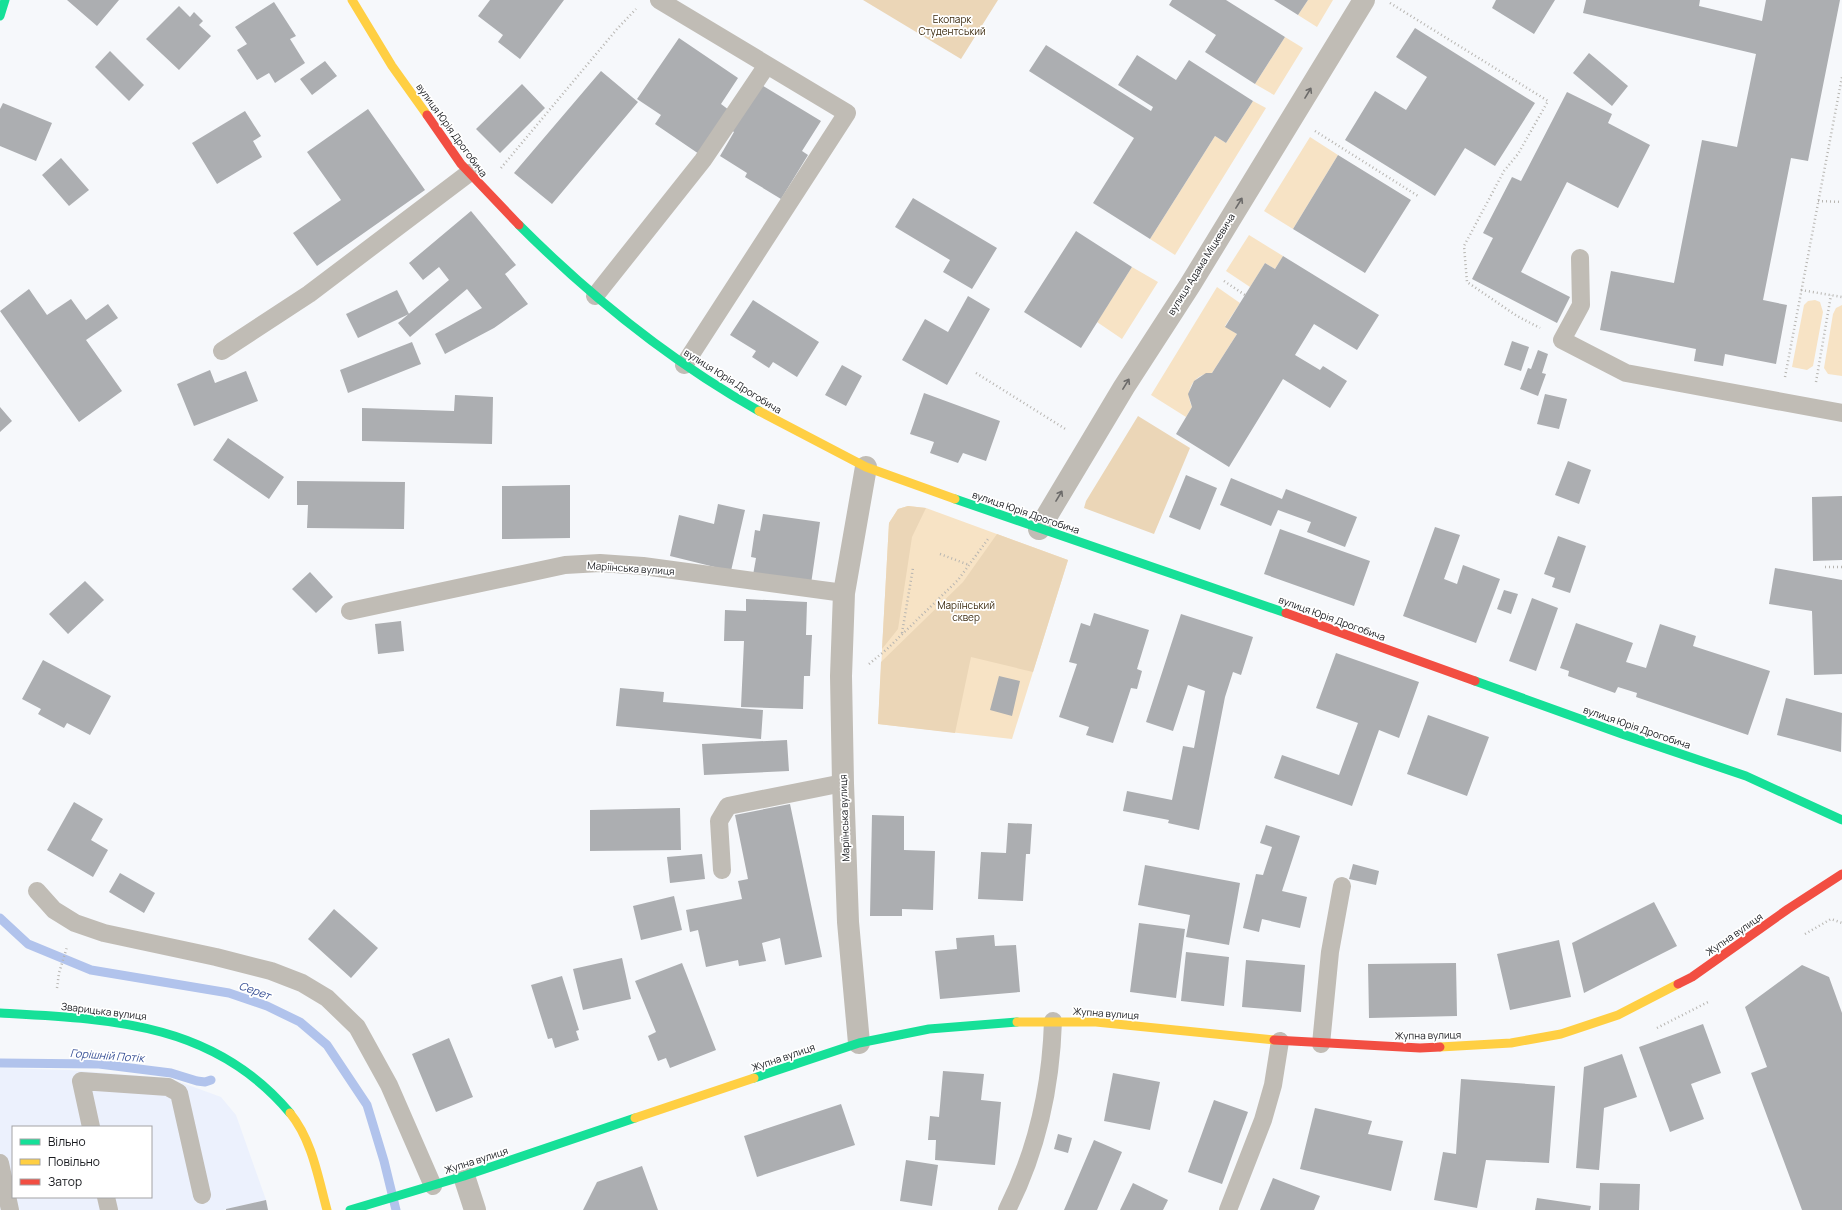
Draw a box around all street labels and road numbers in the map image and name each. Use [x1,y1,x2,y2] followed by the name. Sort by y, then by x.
[413,80,491,180] street label: вулиця Юрія Дрогобича
[1164,210,1238,318] street label: вулиця Адама Міцкевича
[681,345,785,417] street label: вулиця Юрія Дрогобича
[970,487,1082,537] street label: вулиця Юрія Дрогобича
[587,558,675,578] street label: Маріїнська вулиця
[1277,592,1387,644] street label: вулиця Юрія Дрогобича
[1581,702,1693,752] street label: вулиця Юрія Дрогобича
[835,774,853,862] street label: Маріїнська вулиця
[1703,909,1765,959] street label: Жупна вулиця
[60,999,148,1023] street label: Зварицька вулиця
[1072,1004,1140,1022] street label: Жупна вулиця
[1395,1027,1461,1043] street label: Жупна вулиця
[749,1040,817,1074] street label: Жупна вулиця
[442,1143,510,1177] street label: Жупна вулиця

